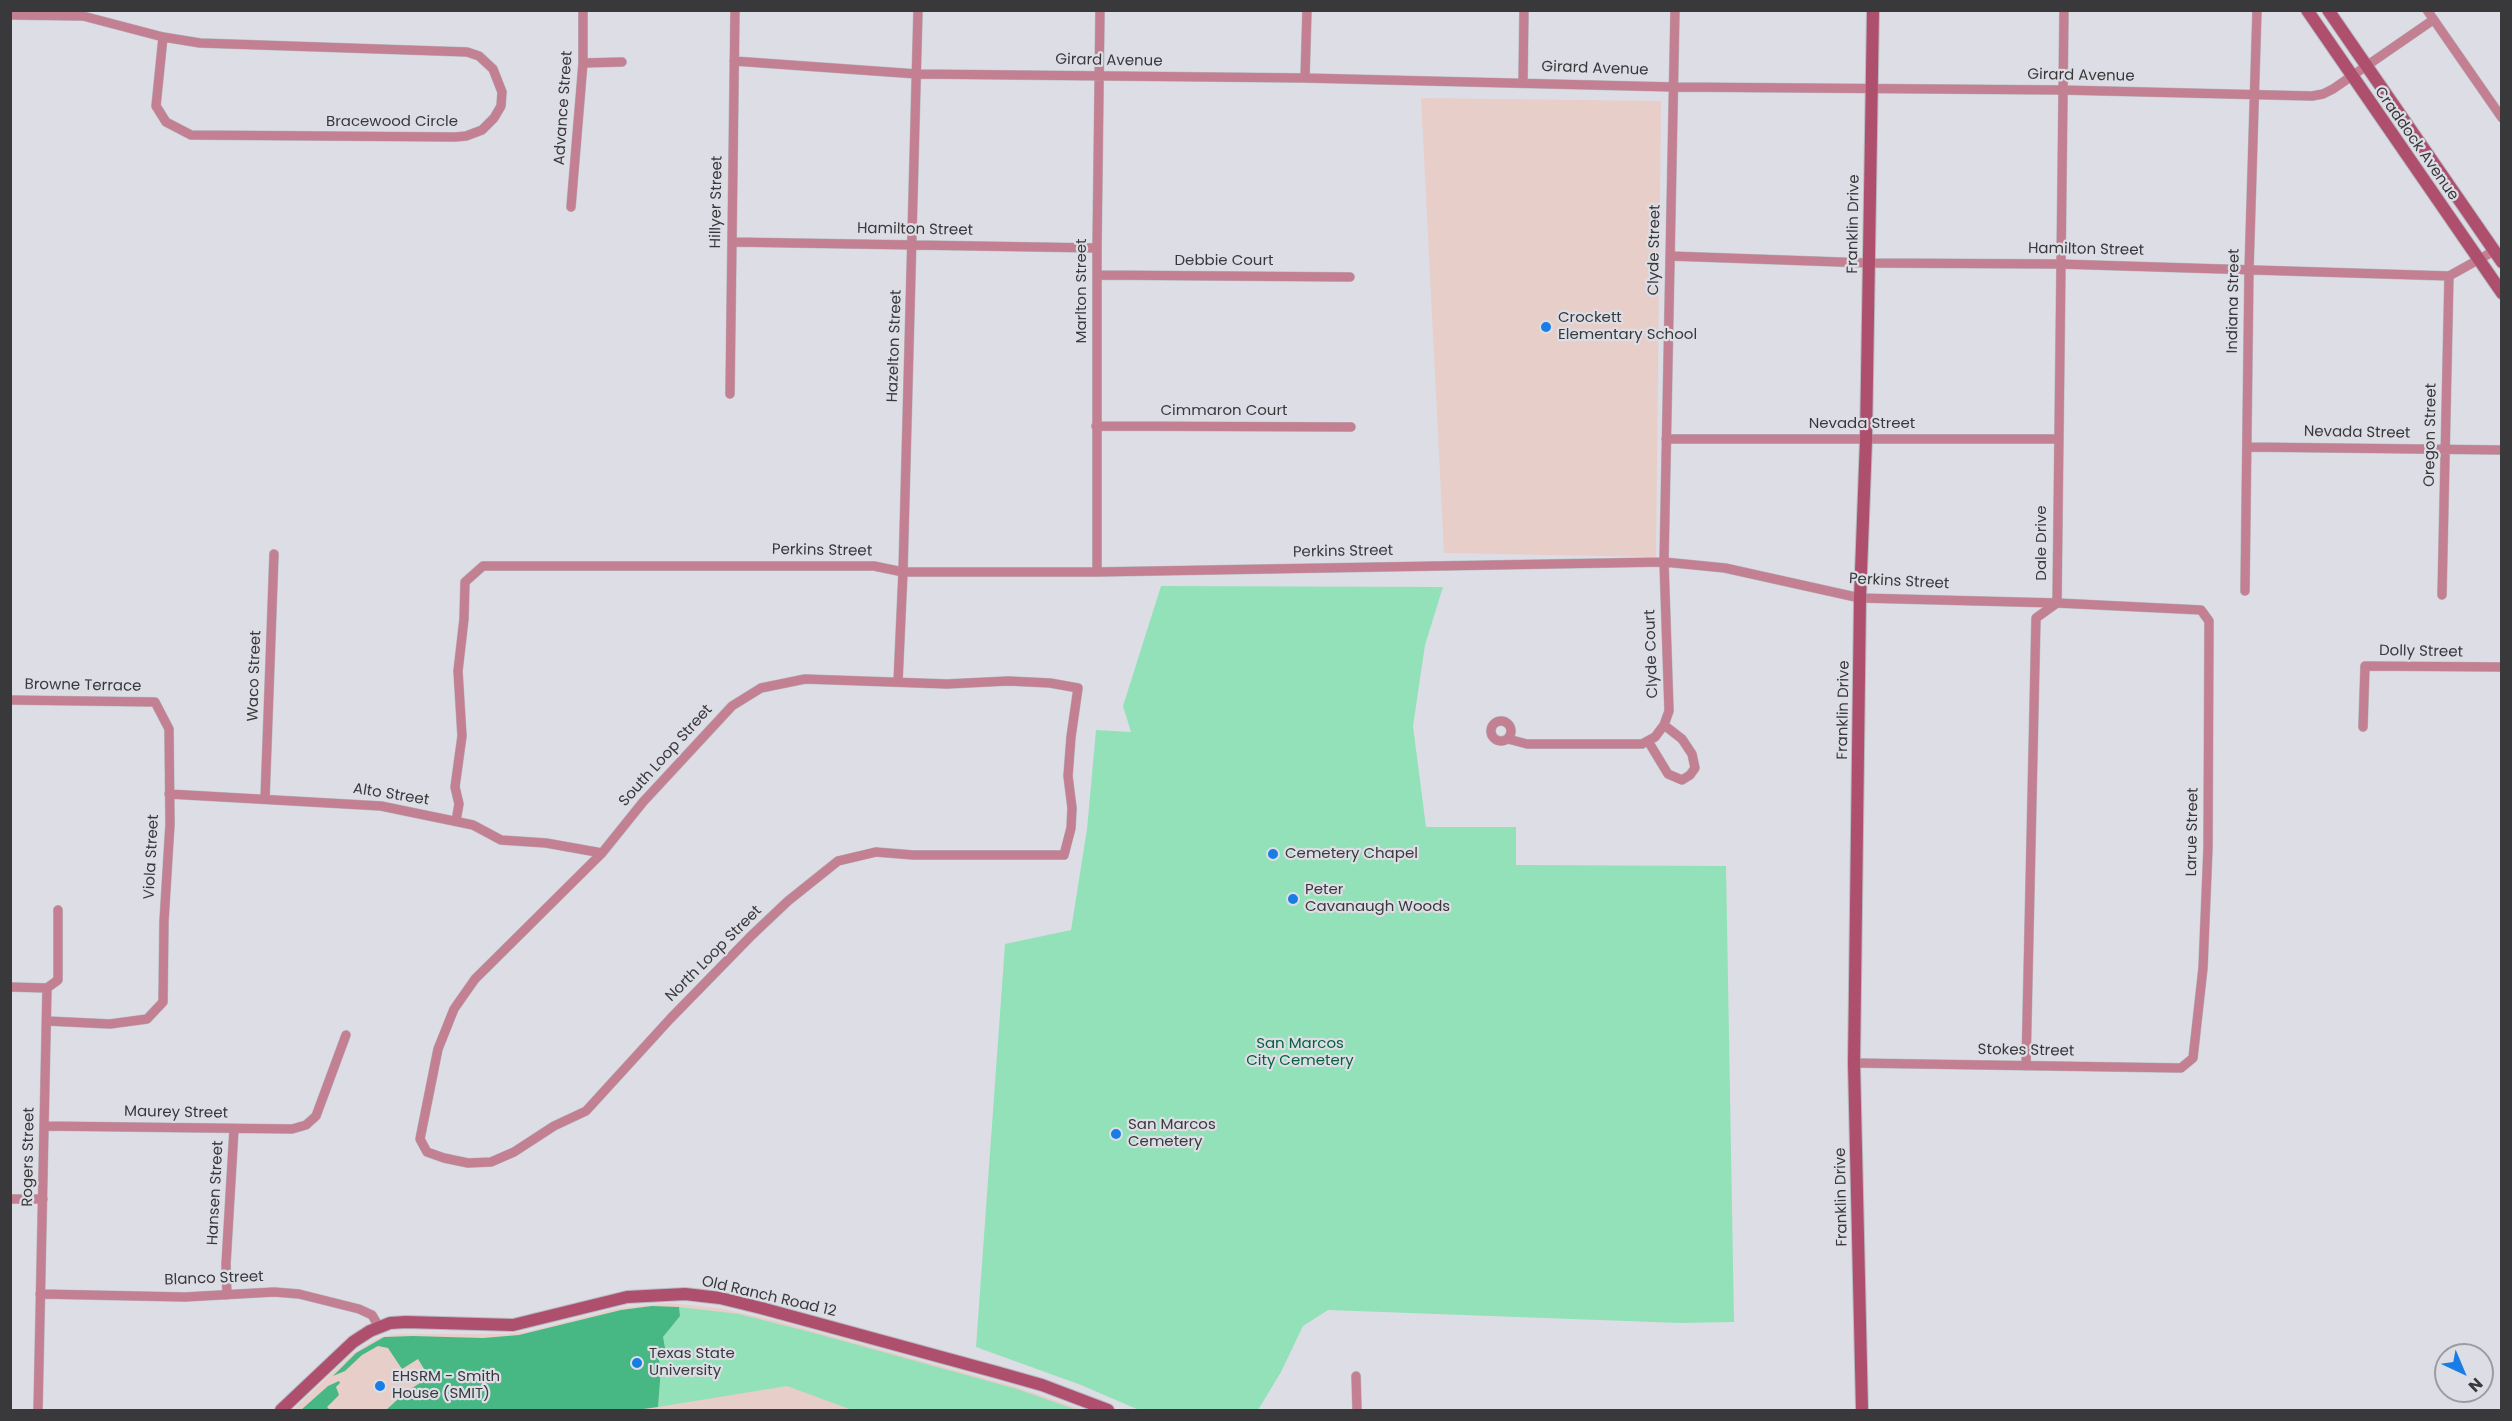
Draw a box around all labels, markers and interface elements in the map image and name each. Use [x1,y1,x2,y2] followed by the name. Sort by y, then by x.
[551,50,577,166] street label: Advance Street
[1055,51,1163,71] street label: Girard Avenue
[1541,58,1649,80] street label: Girard Avenue
[2027,66,2135,86] street label: Girard Avenue
[2370,84,2462,204] street label: Craddock Avenue
[326,113,458,131] street label: Bracewood Circle
[707,155,727,249] street label: Hillyer Street
[1844,174,1864,274] street label: Franklin Drive
[1645,204,1665,296] street label: Clyde Street
[857,220,973,240] street label: Hamilton Street
[1073,239,1091,343] street label: Marlton Street
[2028,240,2144,260] street label: Hamilton Street
[2224,248,2244,354] street label: Indiana Street
[1174,252,1274,270] street label: Debbie Court
[884,289,906,403] street label: Hazelton Street
[1558,309,1697,344] place label: Crockett Elementary School
[1539,320,1553,334] marker: Crockett Elementary School
[2421,383,2441,487] street label: Oregon Street
[1161,402,1287,420] street label: Cimmaron Court
[1809,415,1915,433] street label: Nevada Street
[2304,423,2410,443] street label: Nevada Street
[2033,505,2051,581] street label: Dale Drive
[772,541,872,561] street label: Perkins Street
[1293,542,1393,562] street label: Perkins Street
[1848,570,1950,594] street label: Perkins Street
[1641,609,1663,699] street label: Clyde Court
[244,630,266,722] street label: Waco Street
[2379,642,2463,662] street label: Dolly Street
[1834,660,1854,760] street label: Franklin Drive
[24,676,142,696] street label: Browne Terrace
[616,701,716,811] street label: South Loop Street
[352,780,430,810] street label: Alto Street
[2183,787,2203,877] street label: Larue Street
[141,814,163,900] street label: Viola Street
[1285,845,1418,863] place label: Cemetery Chapel
[1266,847,1280,861] marker: Cemetery Chapel
[1305,881,1450,916] place label: Peter Cavanaugh Woods
[1286,892,1300,906] marker: Peter Cavanaugh Woods
[662,902,766,1006] street label: North Loop Street
[1246,1035,1354,1070] park label: San Marcos City Cemetery
[1978,1041,2074,1061] street label: Stokes Street
[124,1103,228,1123] street label: Maurey Street
[19,1107,39,1207] street label: Rogers Street
[1128,1116,1216,1151] place label: San Marcos Cemetery
[1109,1127,1123,1141] marker: San Marcos Cemetery
[204,1140,228,1246] street label: Hansen Street
[1832,1147,1852,1247] street label: Franklin Drive
[164,1268,264,1290] street label: Blanco Street
[700,1273,838,1321] street label: Old Ranch Road 12
[2434,1343,2494,1403] north arrow
[649,1345,735,1380] place label: Texas State University
[630,1356,644,1370] marker: Texas State University
[392,1368,500,1403] place label: EHSRM - Smith House (SMIT)
[2463,1372,2488,1397] text: N
[373,1379,387,1393] marker: EHSRM - Smith House (SMIT)

